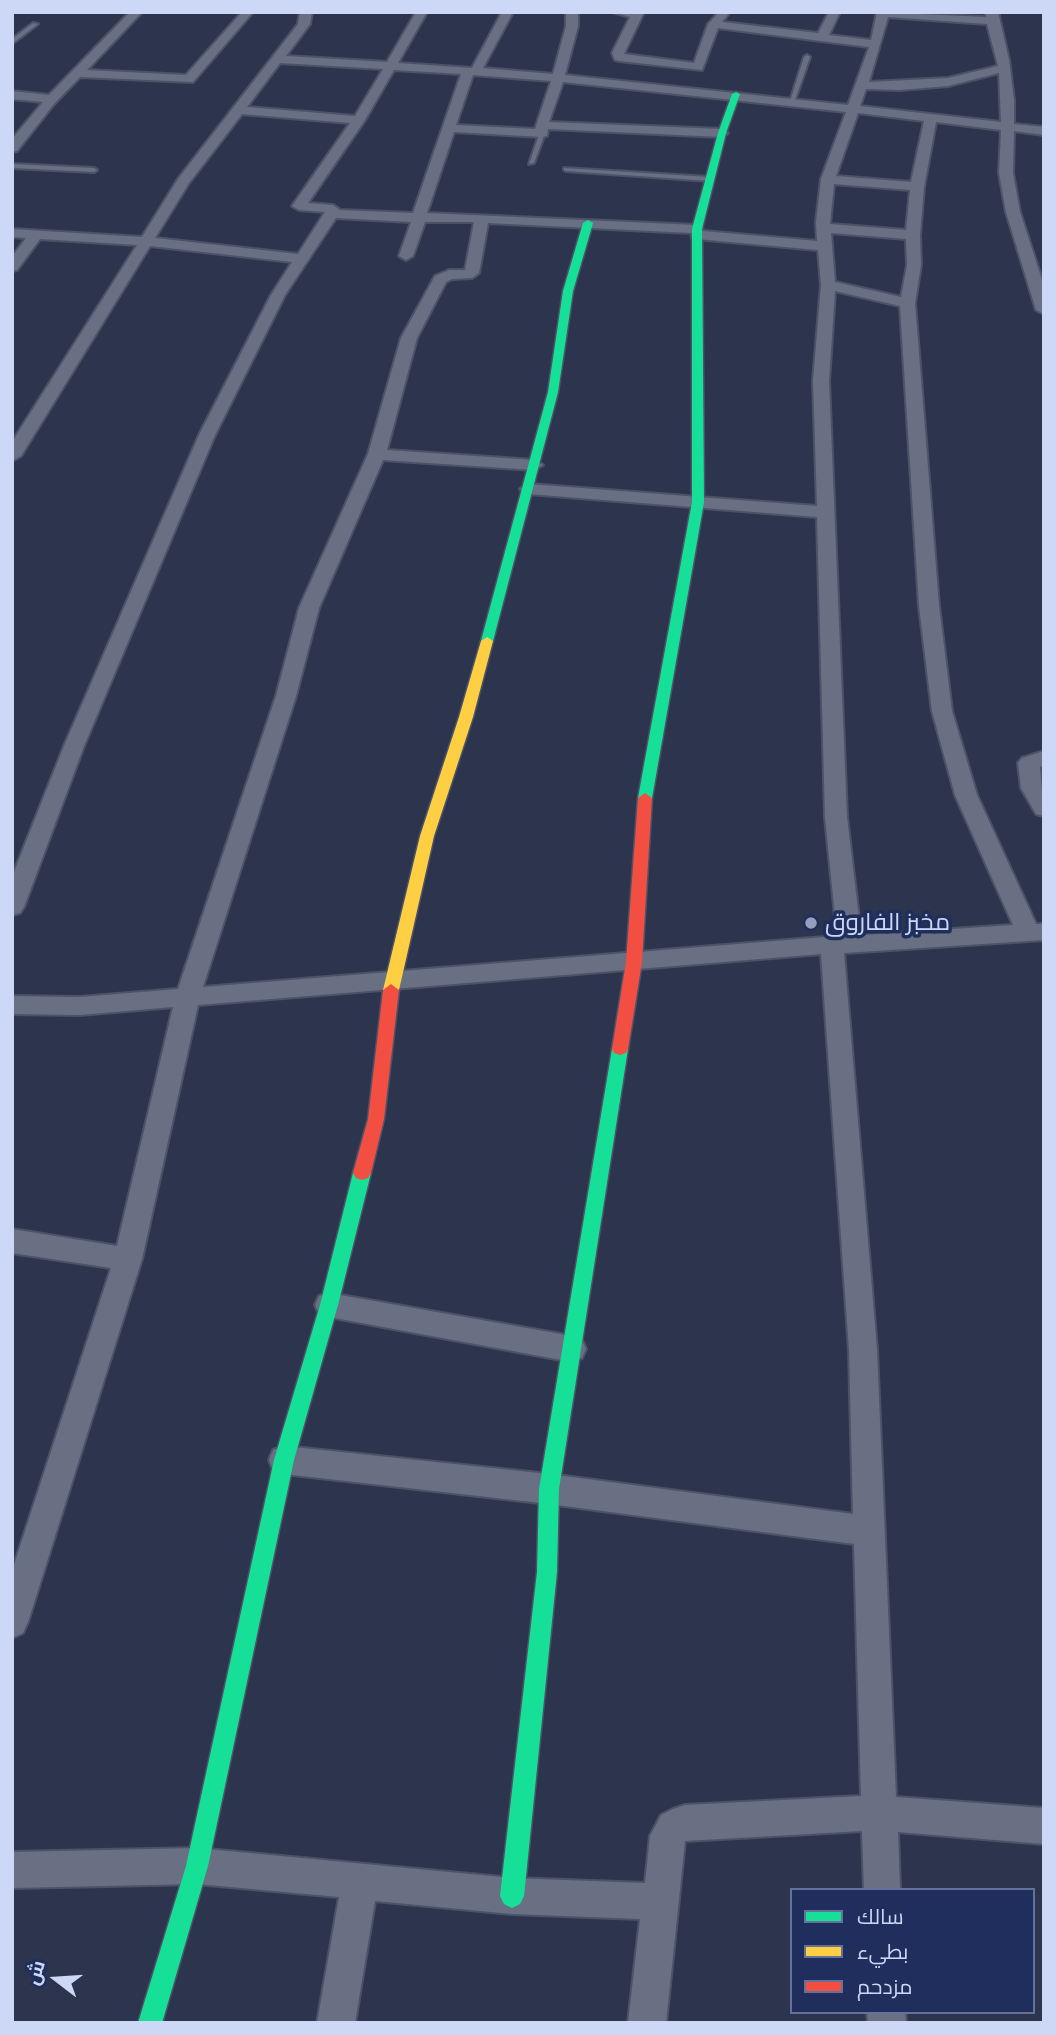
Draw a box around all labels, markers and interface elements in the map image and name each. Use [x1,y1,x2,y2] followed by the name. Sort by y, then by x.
[825,909,950,937] place label: مخبز الفاروق
[803,915,819,931] marker: مخبز الفاروق
[790,1888,1035,2014] legend
[857,1904,904,1929] text: سالك
[857,1939,908,1964] text: بطيء
[21,1944,91,2014] north arrow
[21,1958,50,1988] text: ش
[857,1974,912,1999] text: مزدحم

